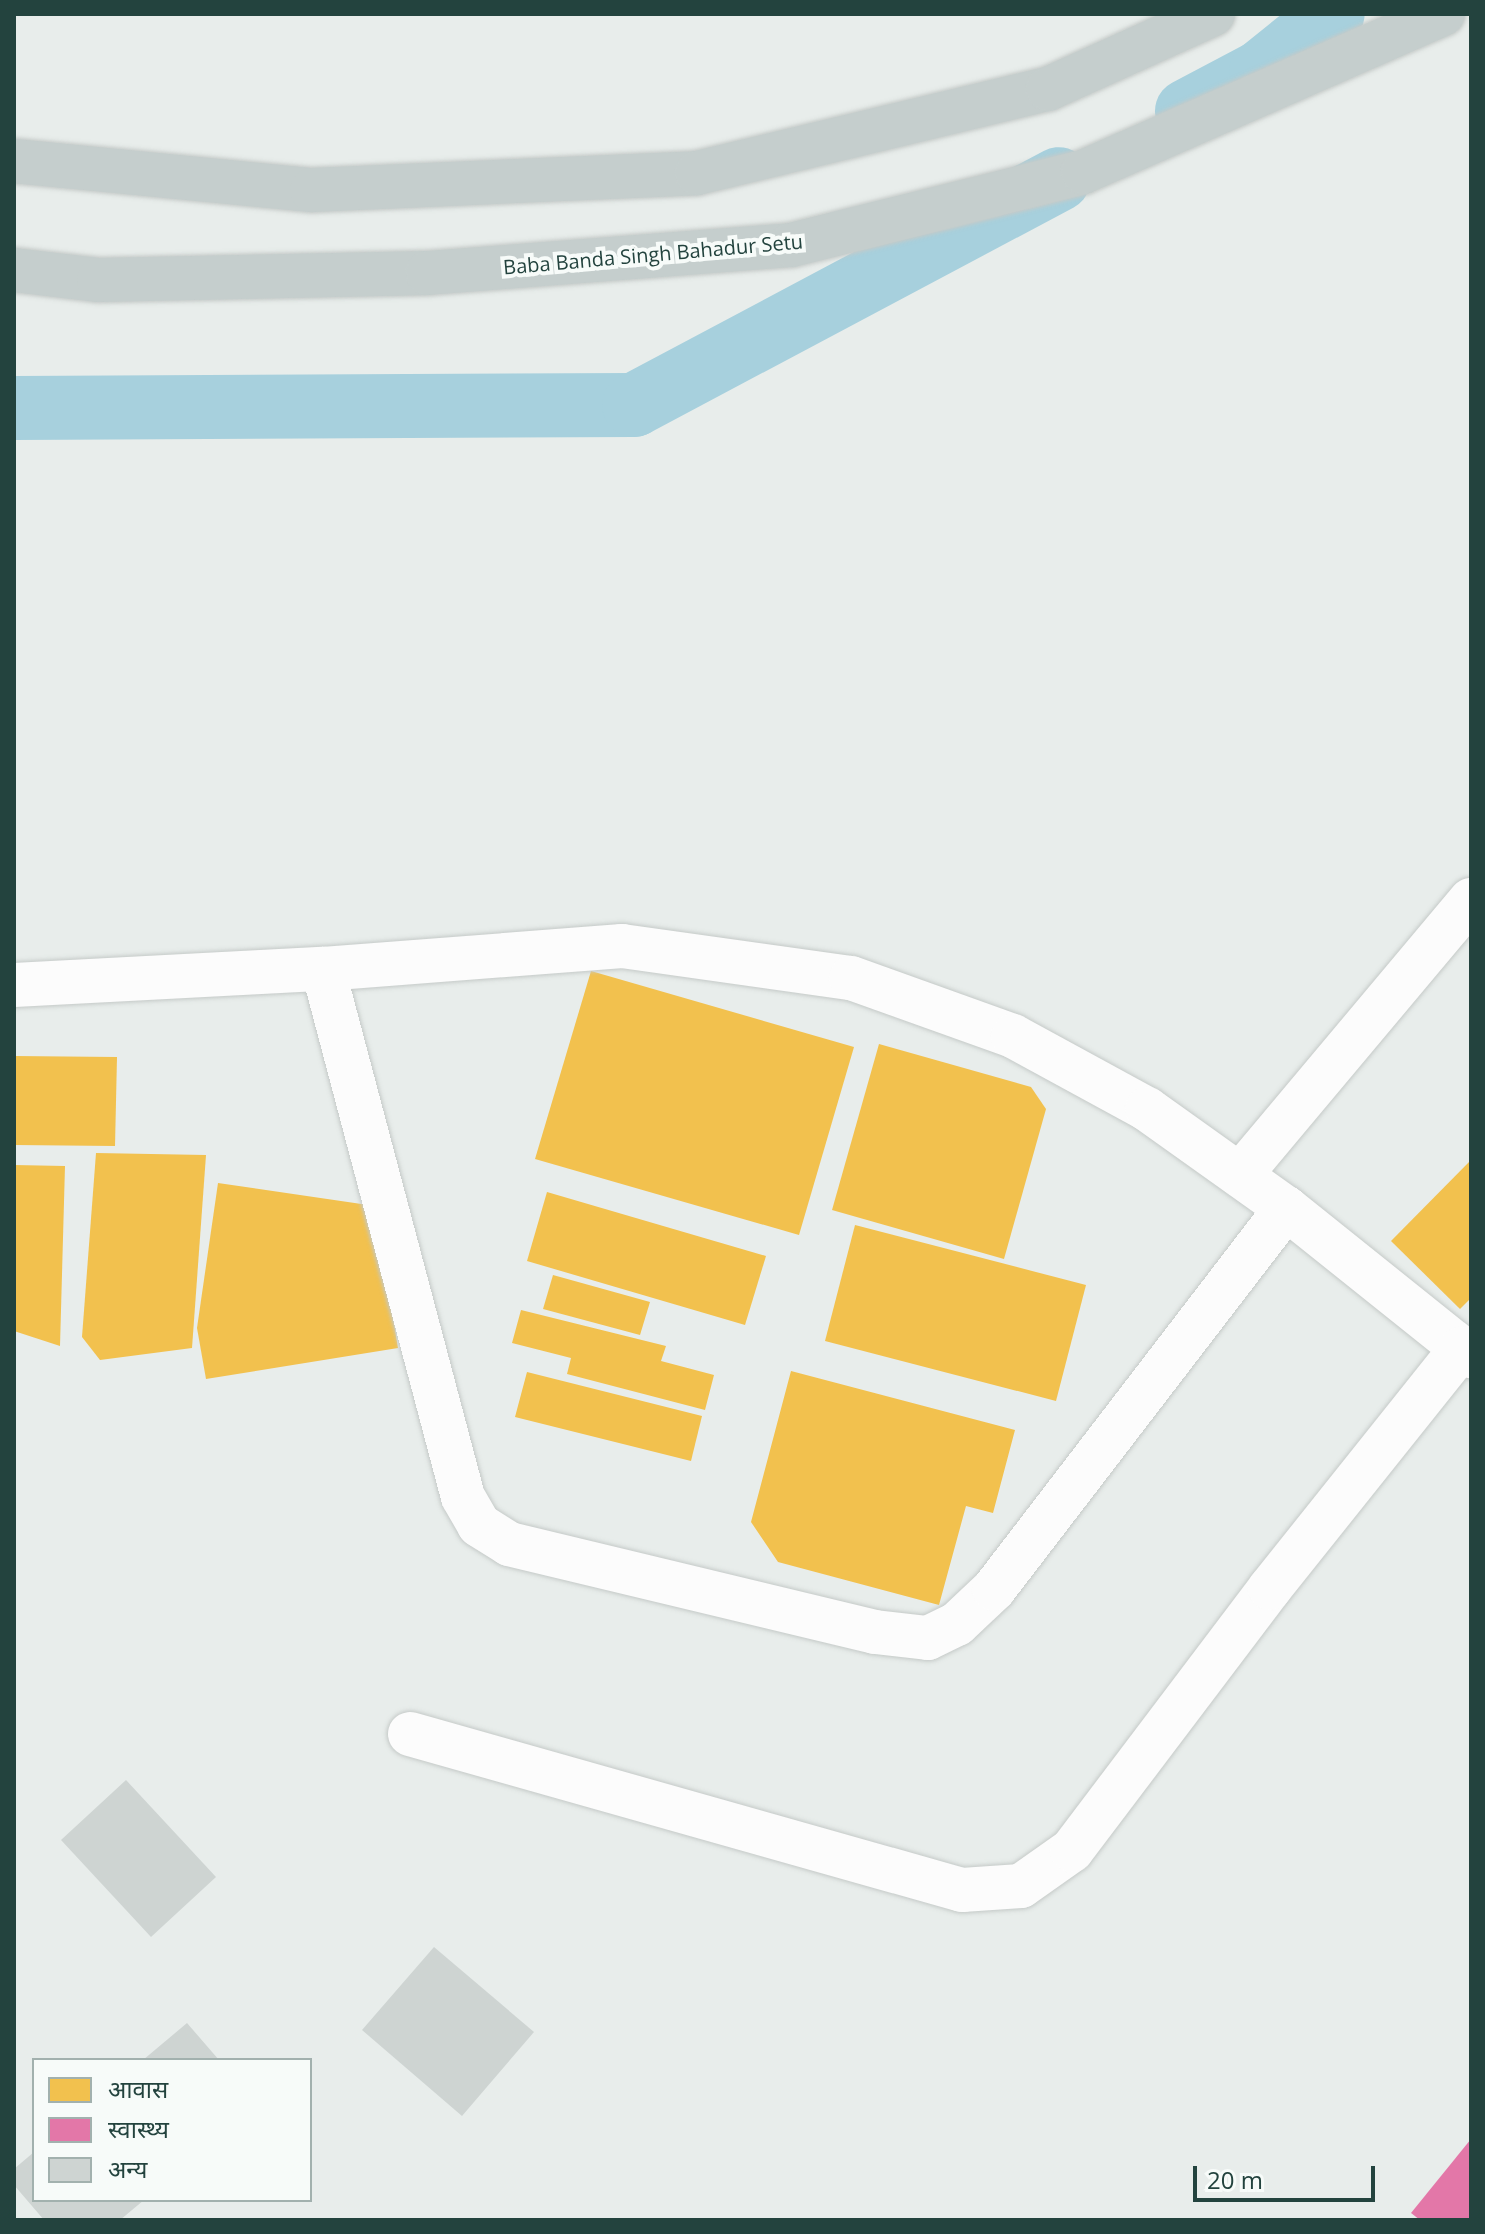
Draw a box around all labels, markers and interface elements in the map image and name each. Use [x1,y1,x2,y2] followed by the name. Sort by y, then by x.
[502,229,804,279] street label: Baba Banda Singh Bahadur Setu
[32,2058,312,2202] legend
[108,2072,168,2105] text: आवास
[108,2112,169,2145] text: स्वास्थ्य
[1197,2150,1379,2200] scale bar
[108,2152,147,2185] text: अन्य
[1207,2163,1263,2196] text: 20 m

